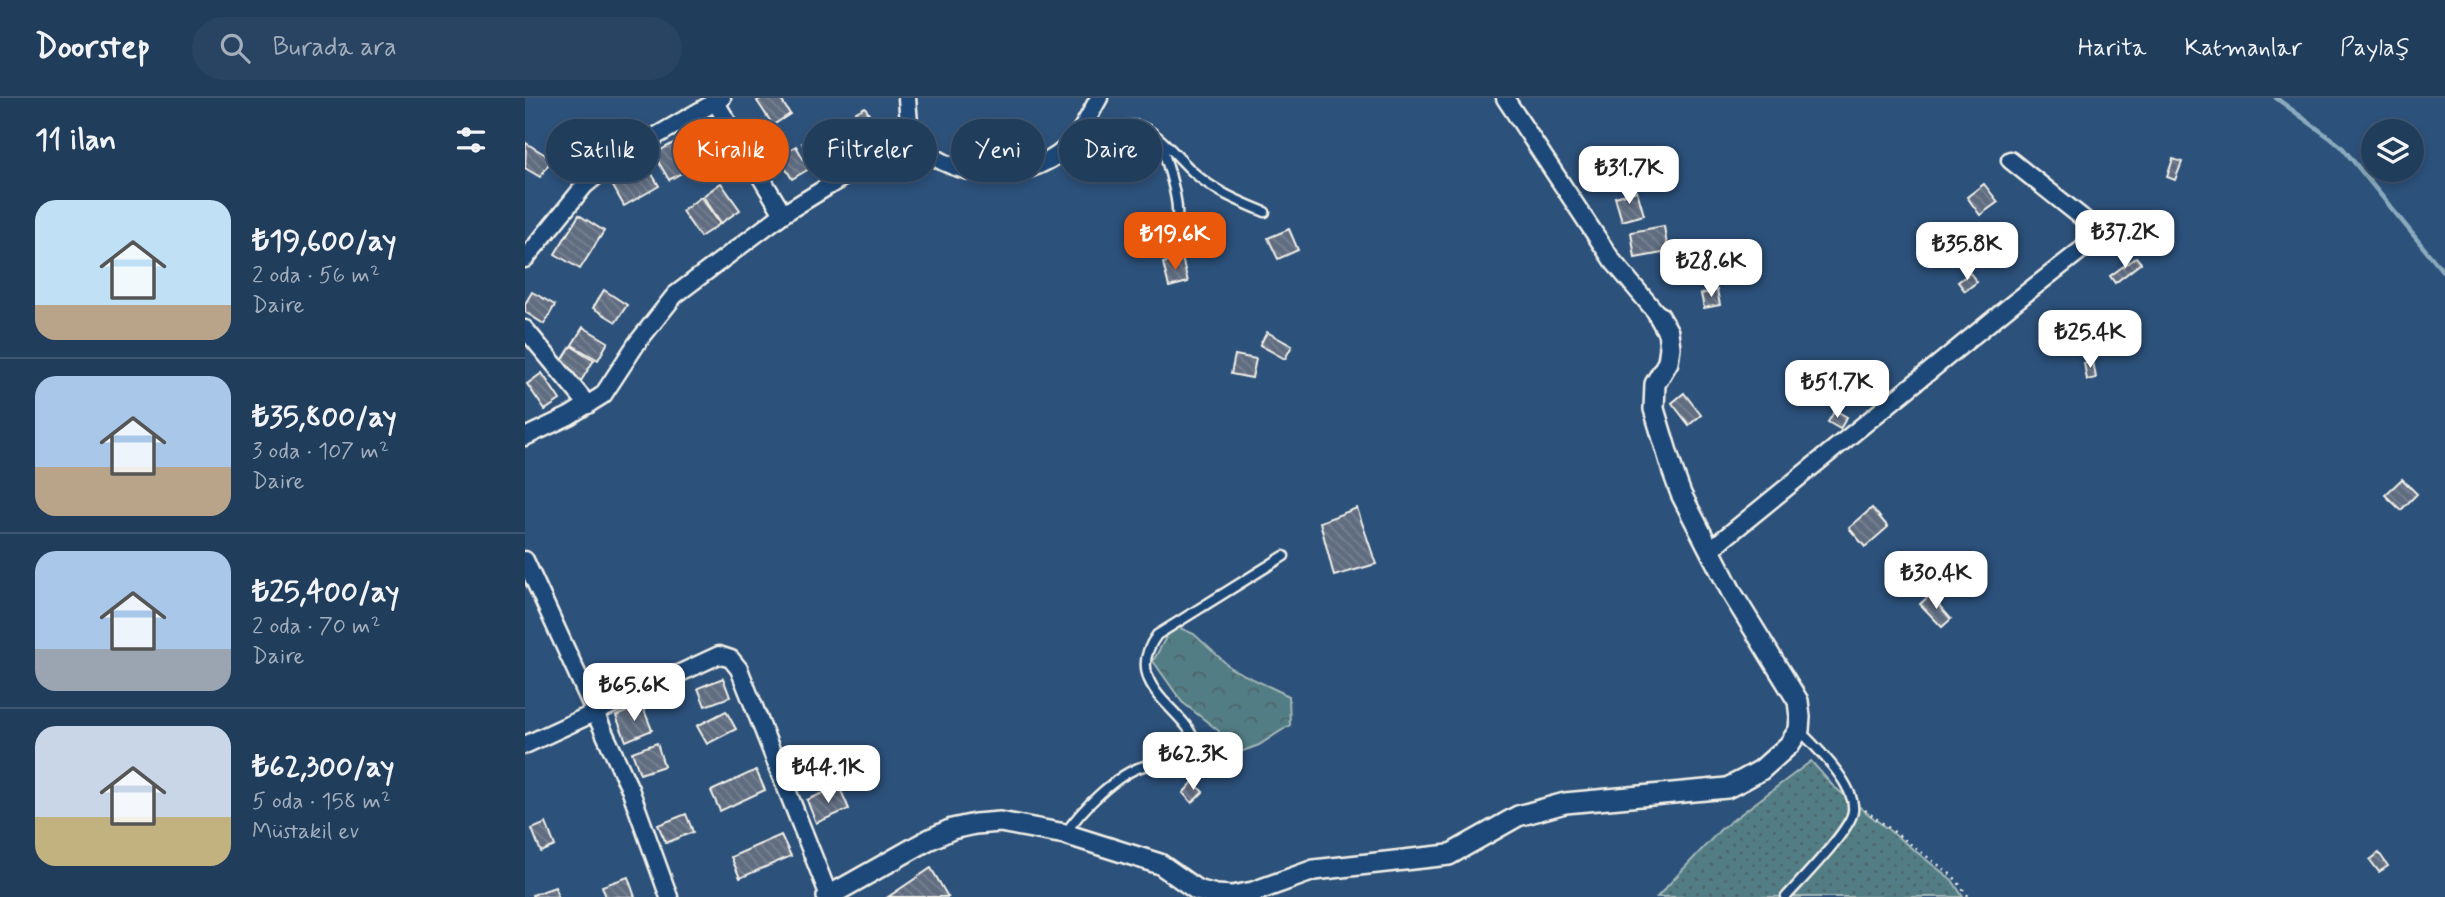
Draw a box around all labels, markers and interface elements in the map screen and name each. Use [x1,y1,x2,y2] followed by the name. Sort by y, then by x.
[192,17,682,80] search box
[35,26,150,70] text: Doorstep
[216,29,254,67] icon: search
[272,31,397,65] text: Burada ara
[2078,33,2146,64] text: Harita
[2184,33,2302,64] text: Katmanlar
[2340,33,2410,64] text: Paylaş
[546,119,659,182] chip: Satılık
[673,119,789,182] chip: Kiralık
[803,119,937,182] chip: Filtreler
[951,119,1045,182] chip: Yeni
[1059,119,1162,182] chip: Daire
[2361,119,2424,182] map controls
[2361,119,2424,182] button: layers
[35,121,116,160] text: 11 ilan
[452,121,490,159] icon: filters
[1572,146,1686,206] pin: ₺31.7K
[1595,154,1663,184] text: ₺31.7K
[2068,211,2182,270] pin: ₺37.2K
[1118,212,1232,272] pin: ₺19.6K
[2091,218,2159,248] text: ₺37.2K
[1140,220,1210,250] text: ₺19.6K
[252,222,396,261] text: ₺19,600/ay
[1910,222,2024,282] pin: ₺35.8K
[91,228,175,312] icon: home
[1932,230,2002,260] text: ₺35.8K
[1654,240,1768,299] pin: ₺28.6K
[1676,247,1746,277] text: ₺28.6K
[252,261,380,291] text: 2 oda · 56 m²
[252,291,304,321] text: Daire
[2033,310,2147,370] pin: ₺25.4K
[2054,318,2126,348] text: ₺25.4K
[1780,360,1894,420] pin: ₺51.7K
[1801,368,1873,398] text: ₺51.7K
[252,398,397,437] text: ₺35,800/ay
[91,404,175,488] icon: home
[252,437,389,467] text: 3 oda · 107 m²
[252,467,304,497] text: Daire
[1879,552,1993,611] pin: ₺30.4K
[1900,559,1972,589] text: ₺30.4K
[252,573,399,612] text: ₺25,400/ay
[91,579,175,663] icon: home
[252,612,381,642] text: 2 oda · 70 m²
[252,642,304,672] text: Daire
[577,664,691,723] pin: ₺65.6K
[599,671,669,701] text: ₺65.6K
[1136,732,1250,792] pin: ₺62.3K
[1159,740,1227,770] text: ₺62.3K
[771,746,885,805] pin: ₺44.1K
[252,748,395,787] text: ₺62,300/ay
[792,753,864,783] text: ₺44.1K
[91,754,175,838] icon: home
[252,787,391,817] text: 5 oda · 158 m²
[252,817,359,847] text: Müstakil ev

